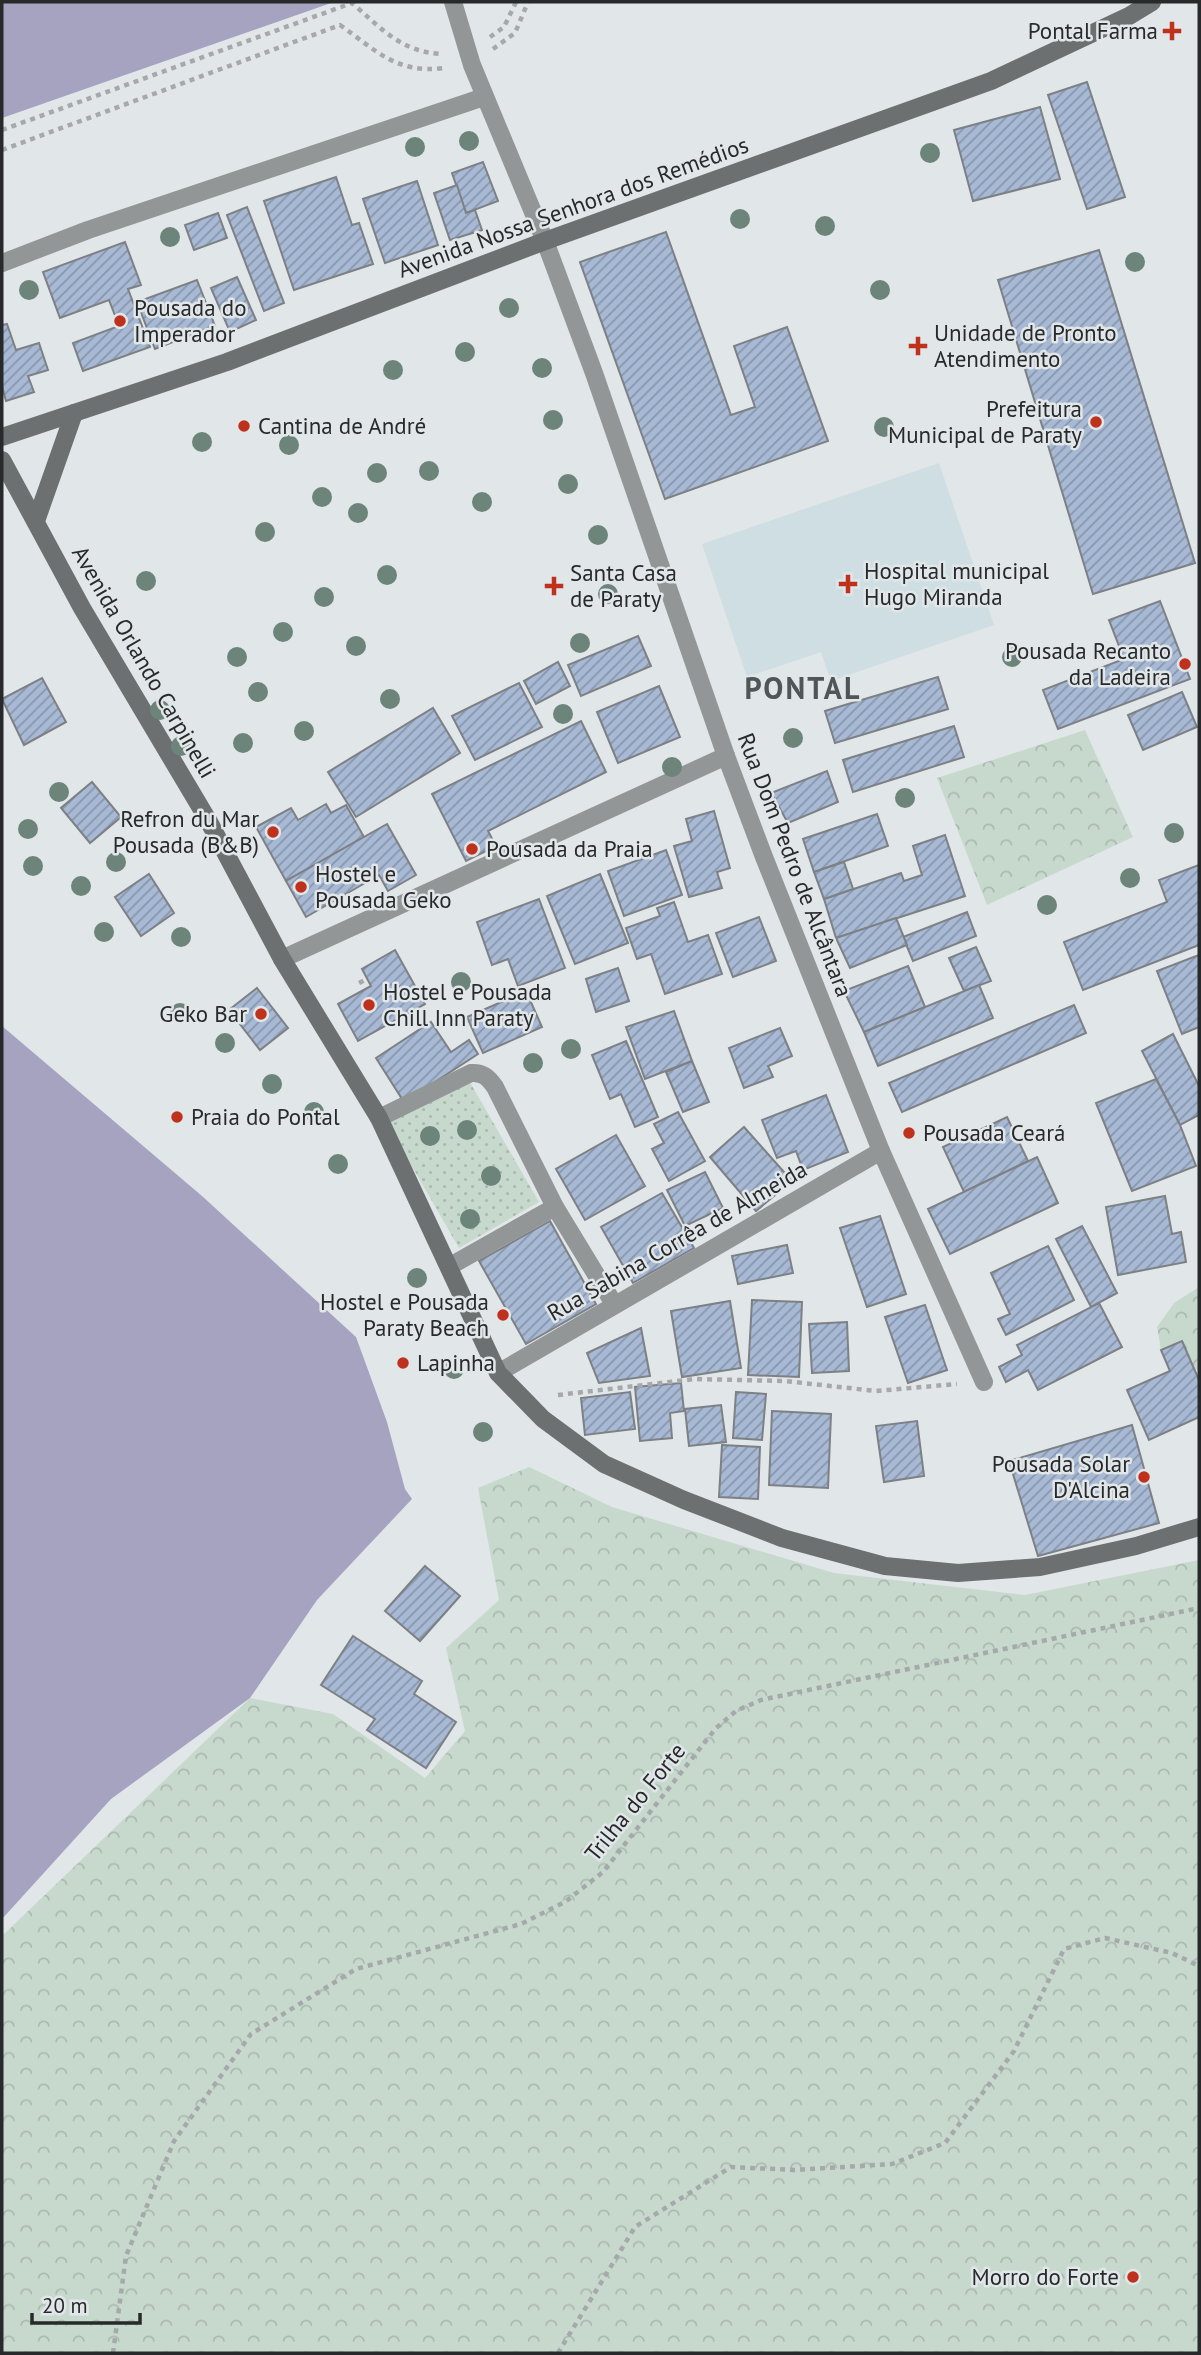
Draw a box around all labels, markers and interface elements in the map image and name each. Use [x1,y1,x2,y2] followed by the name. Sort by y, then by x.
[1028,16,1158,45] place label: Pontal Farma
[1164,23,1180,39] marker: Pontal Farma
[394,129,752,284] street label: Avenida Nossa Senhora dos Remédios
[134,293,246,348] place label: Pousada do Imperador
[112,313,128,329] marker: Pousada do Imperador
[934,318,1117,373] place label: Unidade de Pronto Atendimento
[908,336,928,356] marker: Unidade de Pronto Atendimento
[888,394,1082,449] place label: Prefeitura Municipal de Paraty
[258,411,426,440] place label: Cantina de André
[1088,414,1104,430] marker: Prefeitura Municipal de Paraty
[236,418,252,434] marker: Cantina de André
[66,540,223,783] street label: Avenida Orlando Carpinelli
[864,556,1049,611] place label: Hospital municipal Hugo Miranda
[570,558,677,613] place label: Santa Casa de Paraty
[838,574,858,594] marker: Hospital municipal Hugo Miranda
[544,576,564,596] marker: Santa Casa de Paraty
[1005,636,1171,691] place label: Pousada Recanto da Ladeira
[1177,656,1193,672] marker: Pousada Recanto da Ladeira
[745,668,861,707] district label: PONTAL
[732,729,859,1001] street label: Rua Dom Pedro de Alcântara
[113,804,259,859] place label: Refron du Mar Pousada (B&B)
[265,824,281,840] marker: Refron du Mar Pousada (B&B)
[486,834,653,863] place label: Pousada da Praia
[464,841,480,857] marker: Pousada da Praia
[315,859,452,914] place label: Hostel e Pousada Geko
[293,879,309,895] marker: Hostel e Pousada Geko
[383,977,552,1032] place label: Hostel e Pousada Chill Inn Paraty
[361,997,377,1013] marker: Hostel e Pousada Chill Inn Paraty
[159,999,247,1028] place label: Geko Bar
[253,1006,269,1022] marker: Geko Bar
[191,1102,340,1131] place label: Praia do Pontal
[169,1109,185,1125] marker: Praia do Pontal
[923,1118,1065,1147] place label: Pousada Ceará
[901,1125,917,1141] marker: Pousada Ceará
[542,1154,812,1327] street label: Rua Sabina Corrêa de Almeida
[320,1287,489,1342] place label: Hostel e Pousada Paraty Beach
[495,1307,511,1323] marker: Hostel e Pousada Paraty Beach
[417,1348,495,1377] place label: Lapinha
[395,1355,411,1371] marker: Lapinha
[992,1449,1130,1504] place label: Pousada Solar D'Alcina
[1136,1469,1152,1485] marker: Pousada Solar D'Alcina
[578,1737,691,1867] street label: Trilha do Forte
[972,2262,1119,2291] place label: Morro do Forte
[1125,2269,1141,2285] marker: Morro do Forte
[32,2282,140,2326] scale bar
[42,2292,88,2319] text: 20 m

